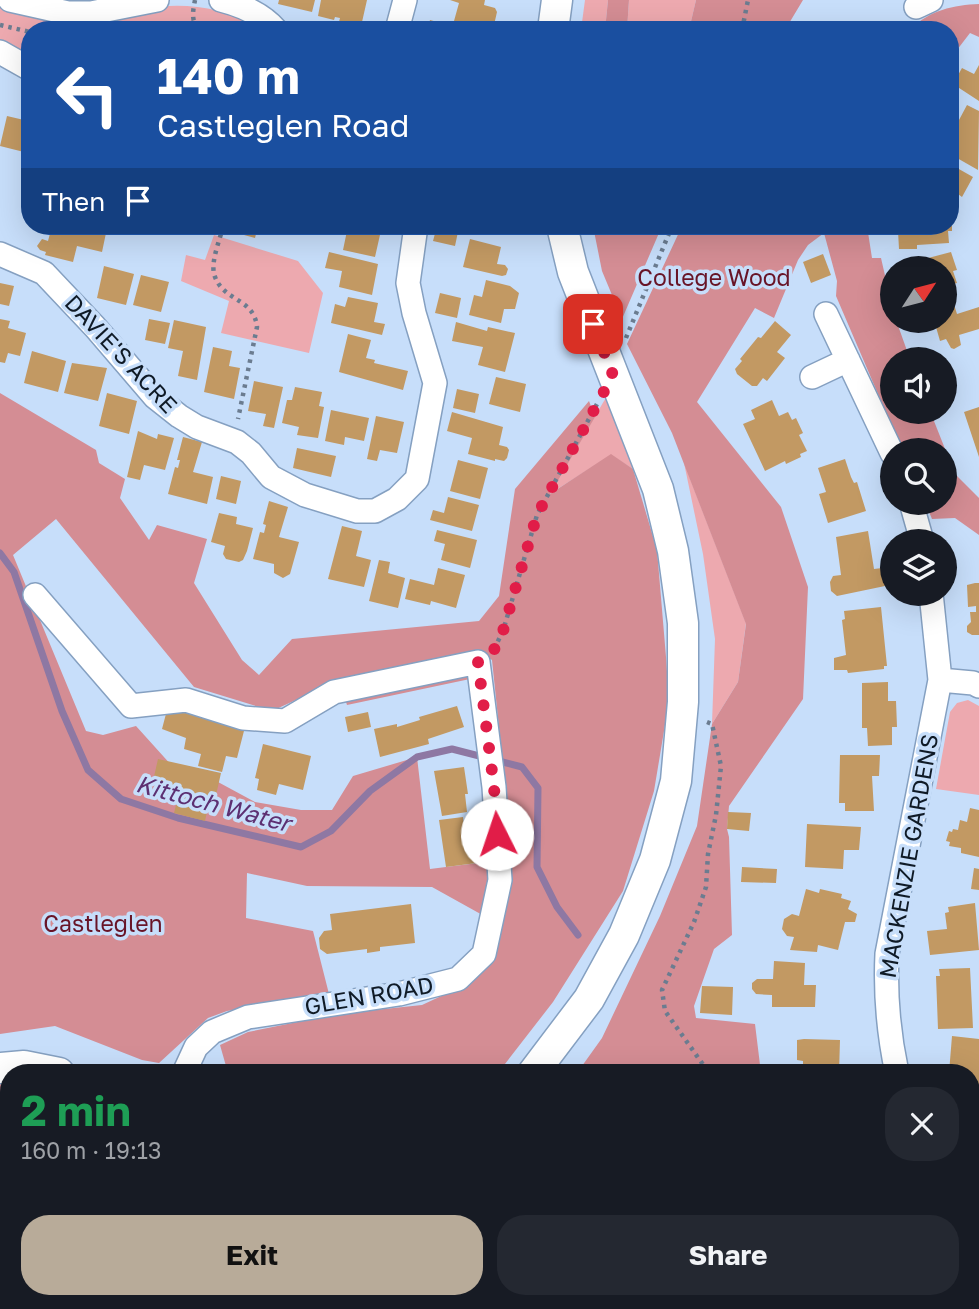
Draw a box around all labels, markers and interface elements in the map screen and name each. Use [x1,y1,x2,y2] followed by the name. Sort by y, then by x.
[157,46,300,105] text: 140 m
[42,49,133,140] icon: left
[157,106,409,144] text: Castleglen Road
[119,182,157,220] icon: arrive
[42,186,105,217] text: Then
[880,256,957,332] north arrow
[880,256,957,606] map controls
[637,263,791,291] park label: College Wood
[60,288,184,418] street label: DAVIE'S ACRE
[563,294,623,354] pin
[574,305,612,343] icon: arrive
[880,347,957,424] button: sound
[880,438,957,515] button: search
[880,529,957,606] button: layers
[873,731,943,980] street label: MACKENZIE GARDENS
[133,768,297,838] water label: Kittoch Water
[460,797,534,871] position arrow
[43,909,163,937] park label: Castleglen
[302,970,435,1020] street label: GLEN ROAD
[21,1085,131,1135] text: 2 min
[885,1087,959,1161] button: close
[21,1136,161,1164] text: 160 m · 19:13
[21,1215,483,1295] button: Exit
[497,1215,959,1295] button: Share

